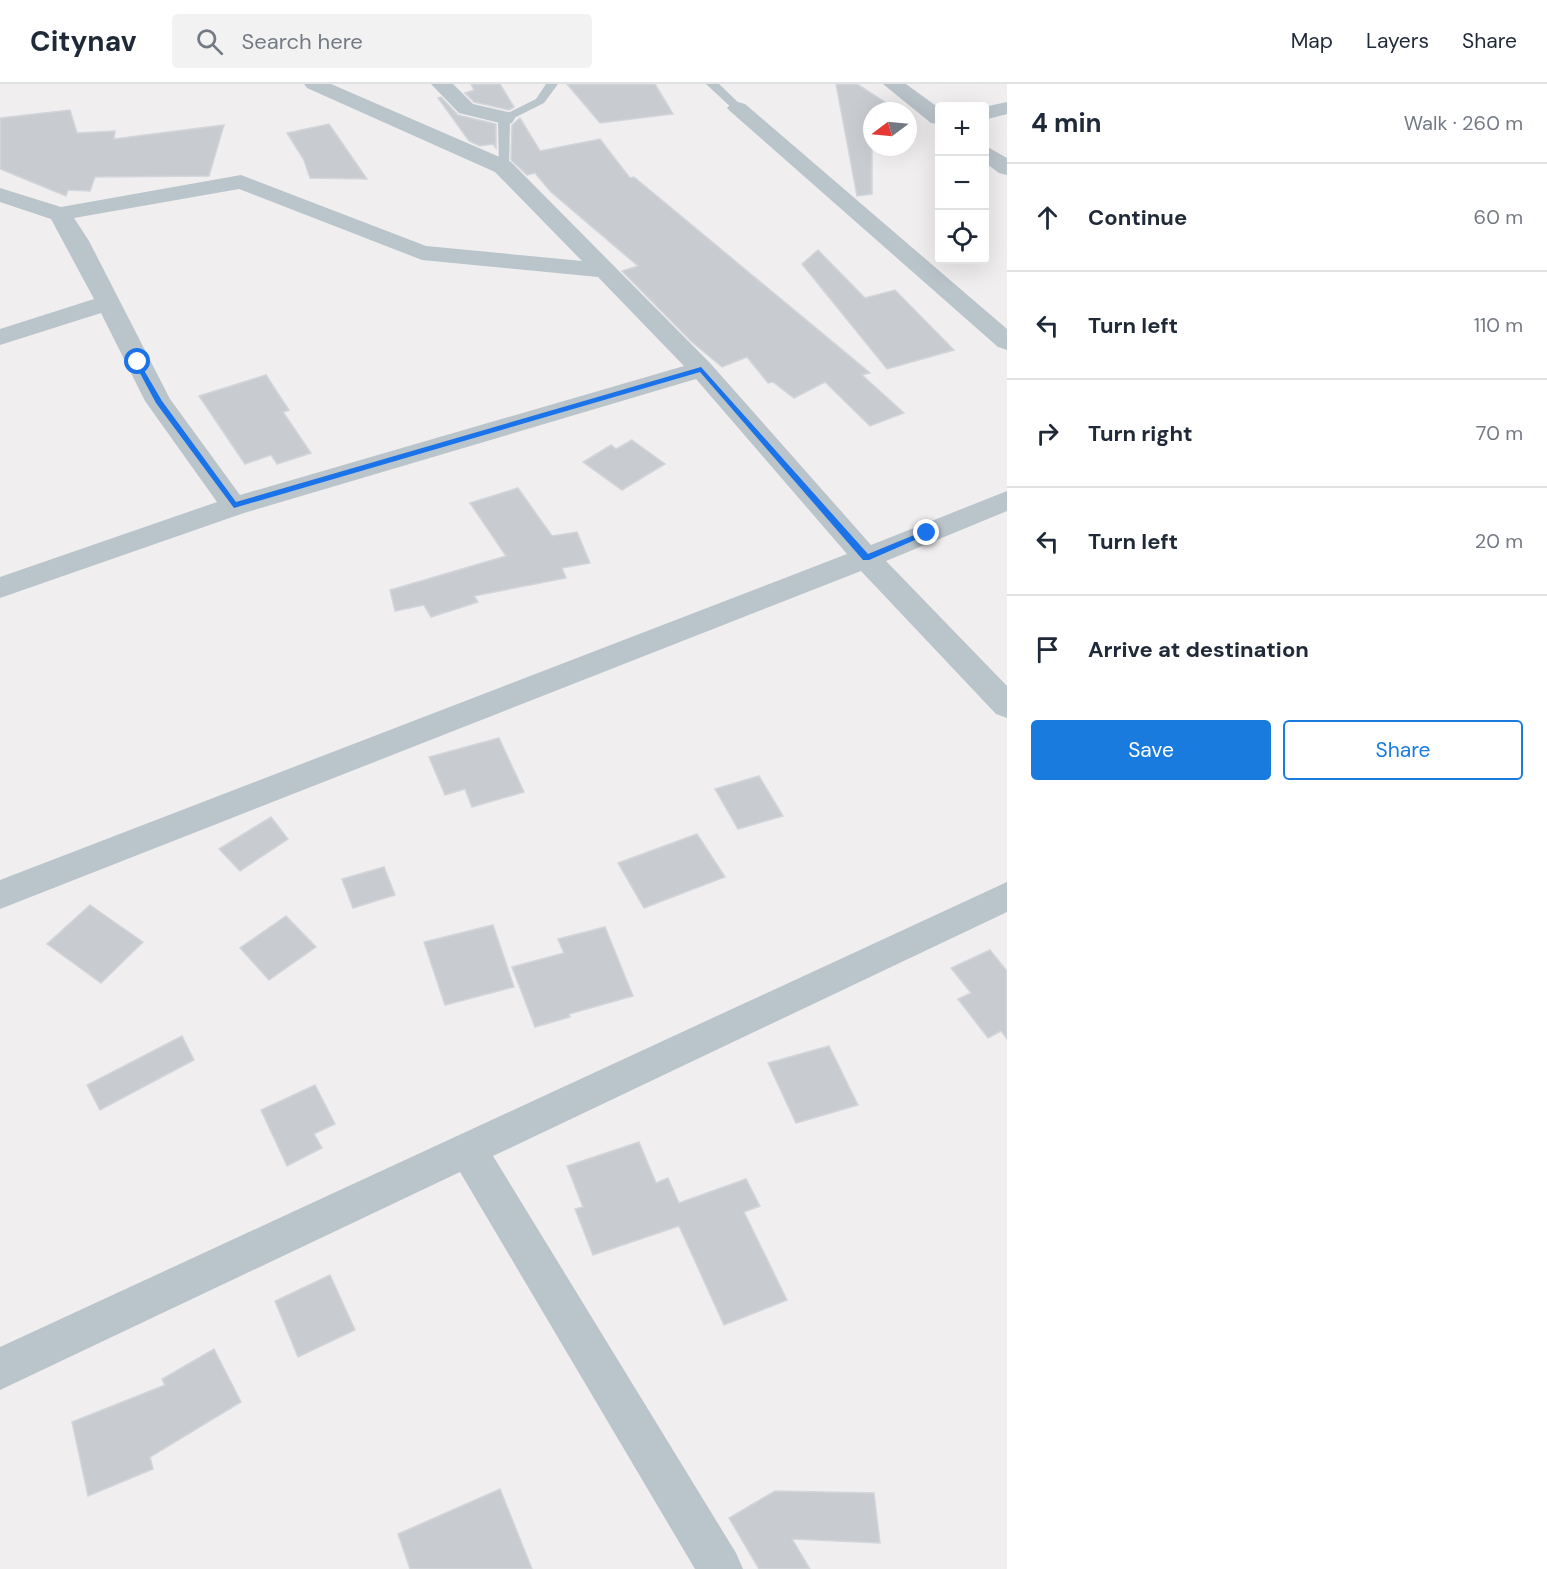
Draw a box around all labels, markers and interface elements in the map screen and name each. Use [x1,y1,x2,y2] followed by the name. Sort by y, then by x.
[172,14,592,68] search box
[30,23,136,60] text: Citynav
[193,25,226,58] icon: search
[241,27,363,56] text: Search here
[1291,27,1333,55] text: Map
[1366,27,1429,55] text: Layers
[1462,27,1517,55] text: Share
[863,102,917,156] north arrow
[935,102,989,264] map controls
[935,102,989,156] button: +
[1031,106,1102,140] text: 4 min
[1404,110,1523,136] text: Walk · 260 m
[935,156,989,210] button: −
[1031,201,1064,234] icon: ahead
[1088,203,1187,232] text: Continue
[1474,204,1523,230] text: 60 m
[935,210,989,264] button: locate
[1031,309,1064,342] icon: left
[1088,311,1178,340] text: Turn left
[1474,312,1523,338] text: 110 m
[124,348,150,374] route start
[1031,417,1064,450] icon: right
[1088,419,1193,448] text: Turn right
[1476,420,1523,446] text: 70 m
[913,519,939,545] route end
[1031,525,1064,558] icon: left
[1088,527,1178,556] text: Turn left
[1475,528,1523,554] text: 20 m
[1031,633,1064,666] icon: arrive
[1088,635,1309,664] text: Arrive at destination
[1031,720,1271,780] button: Save
[1283,720,1523,780] button: Share

